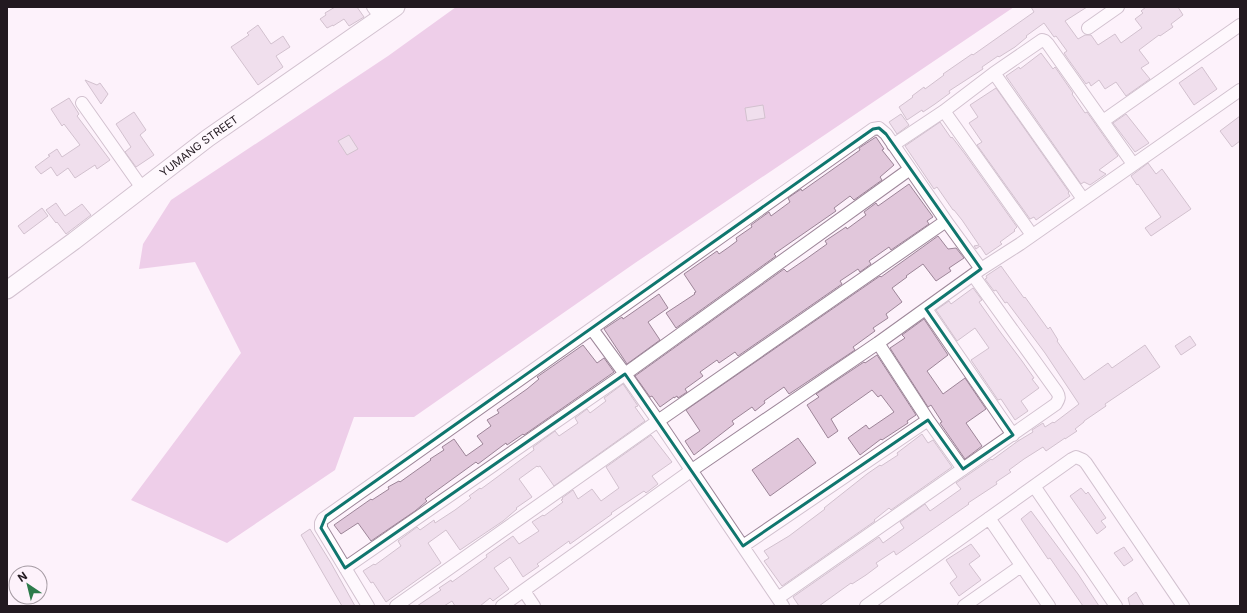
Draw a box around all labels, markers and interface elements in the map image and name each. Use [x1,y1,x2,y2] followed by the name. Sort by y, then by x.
[157,112,241,180] street label: YUMANG STREET
[8,565,48,605] north arrow
[15,569,30,585] text: N

